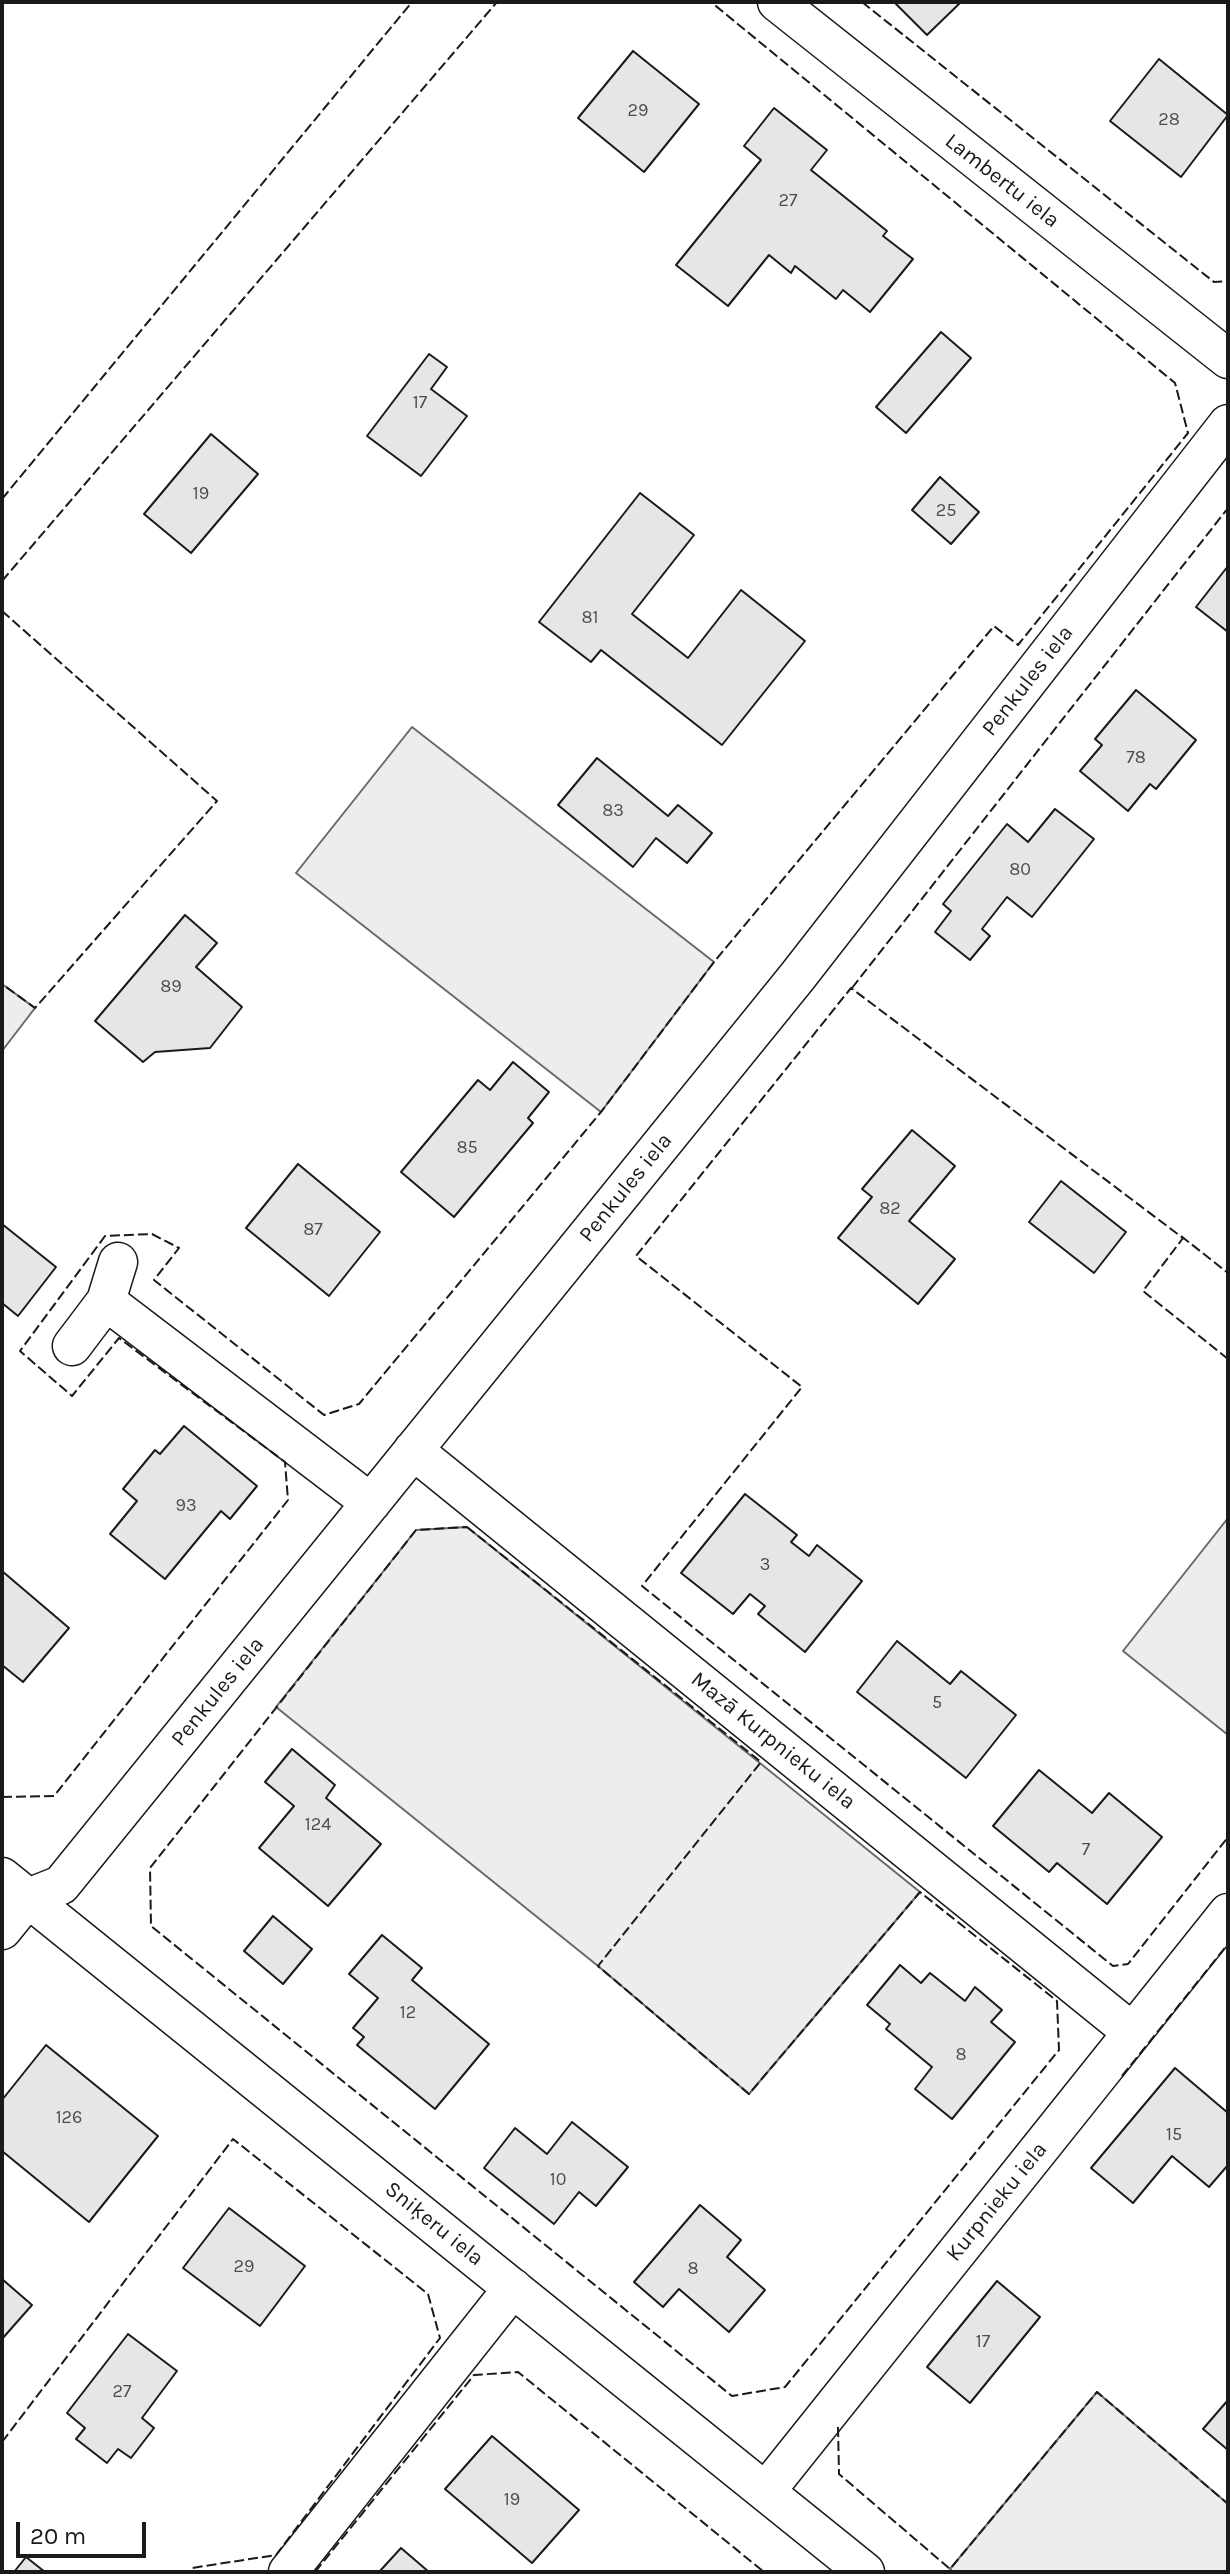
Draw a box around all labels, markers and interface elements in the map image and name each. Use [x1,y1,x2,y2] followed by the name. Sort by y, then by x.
[628,100,648,122] house number: 29
[1158,109,1180,131] house number: 28
[939,128,1065,234] street label: Lambertu iela
[779,190,797,212] house number: 27
[413,392,427,414] house number: 17
[193,483,209,505] house number: 19
[936,500,956,522] house number: 25
[581,607,599,629] house number: 81
[977,621,1079,741] street label: Penkules iela
[1126,747,1146,769] house number: 78
[602,800,624,822] house number: 83
[1009,859,1031,881] house number: 80
[160,976,182,998] house number: 89
[574,1128,678,1248] street label: Penkules iela
[456,1137,478,1159] house number: 85
[879,1198,901,1220] house number: 82
[303,1219,323,1241] house number: 87
[175,1495,197,1517] house number: 93
[760,1554,770,1576] house number: 3
[166,1632,270,1752] street label: Penkules iela
[685,1666,861,1816] street label: Mazā Kurpnieku iela
[932,1692,942,1714] house number: 5
[305,1814,331,1836] house number: 124
[1082,1839,1090,1861] house number: 7
[400,2002,416,2024] house number: 12
[955,2044,967,2066] house number: 8
[56,2107,82,2129] house number: 126
[1166,2124,1182,2146] house number: 15
[941,2137,1053,2267] street label: Kurpnieku iela
[550,2169,566,2191] house number: 10
[379,2176,489,2272] street label: Sniķeru iela
[234,2256,254,2278] house number: 29
[687,2258,699,2280] house number: 8
[976,2331,990,2353] house number: 17
[113,2381,131,2403] house number: 27
[504,2489,520,2511] house number: 19
[20,2506,150,2556] scale bar
[30,2522,86,2550] text: 20 m

